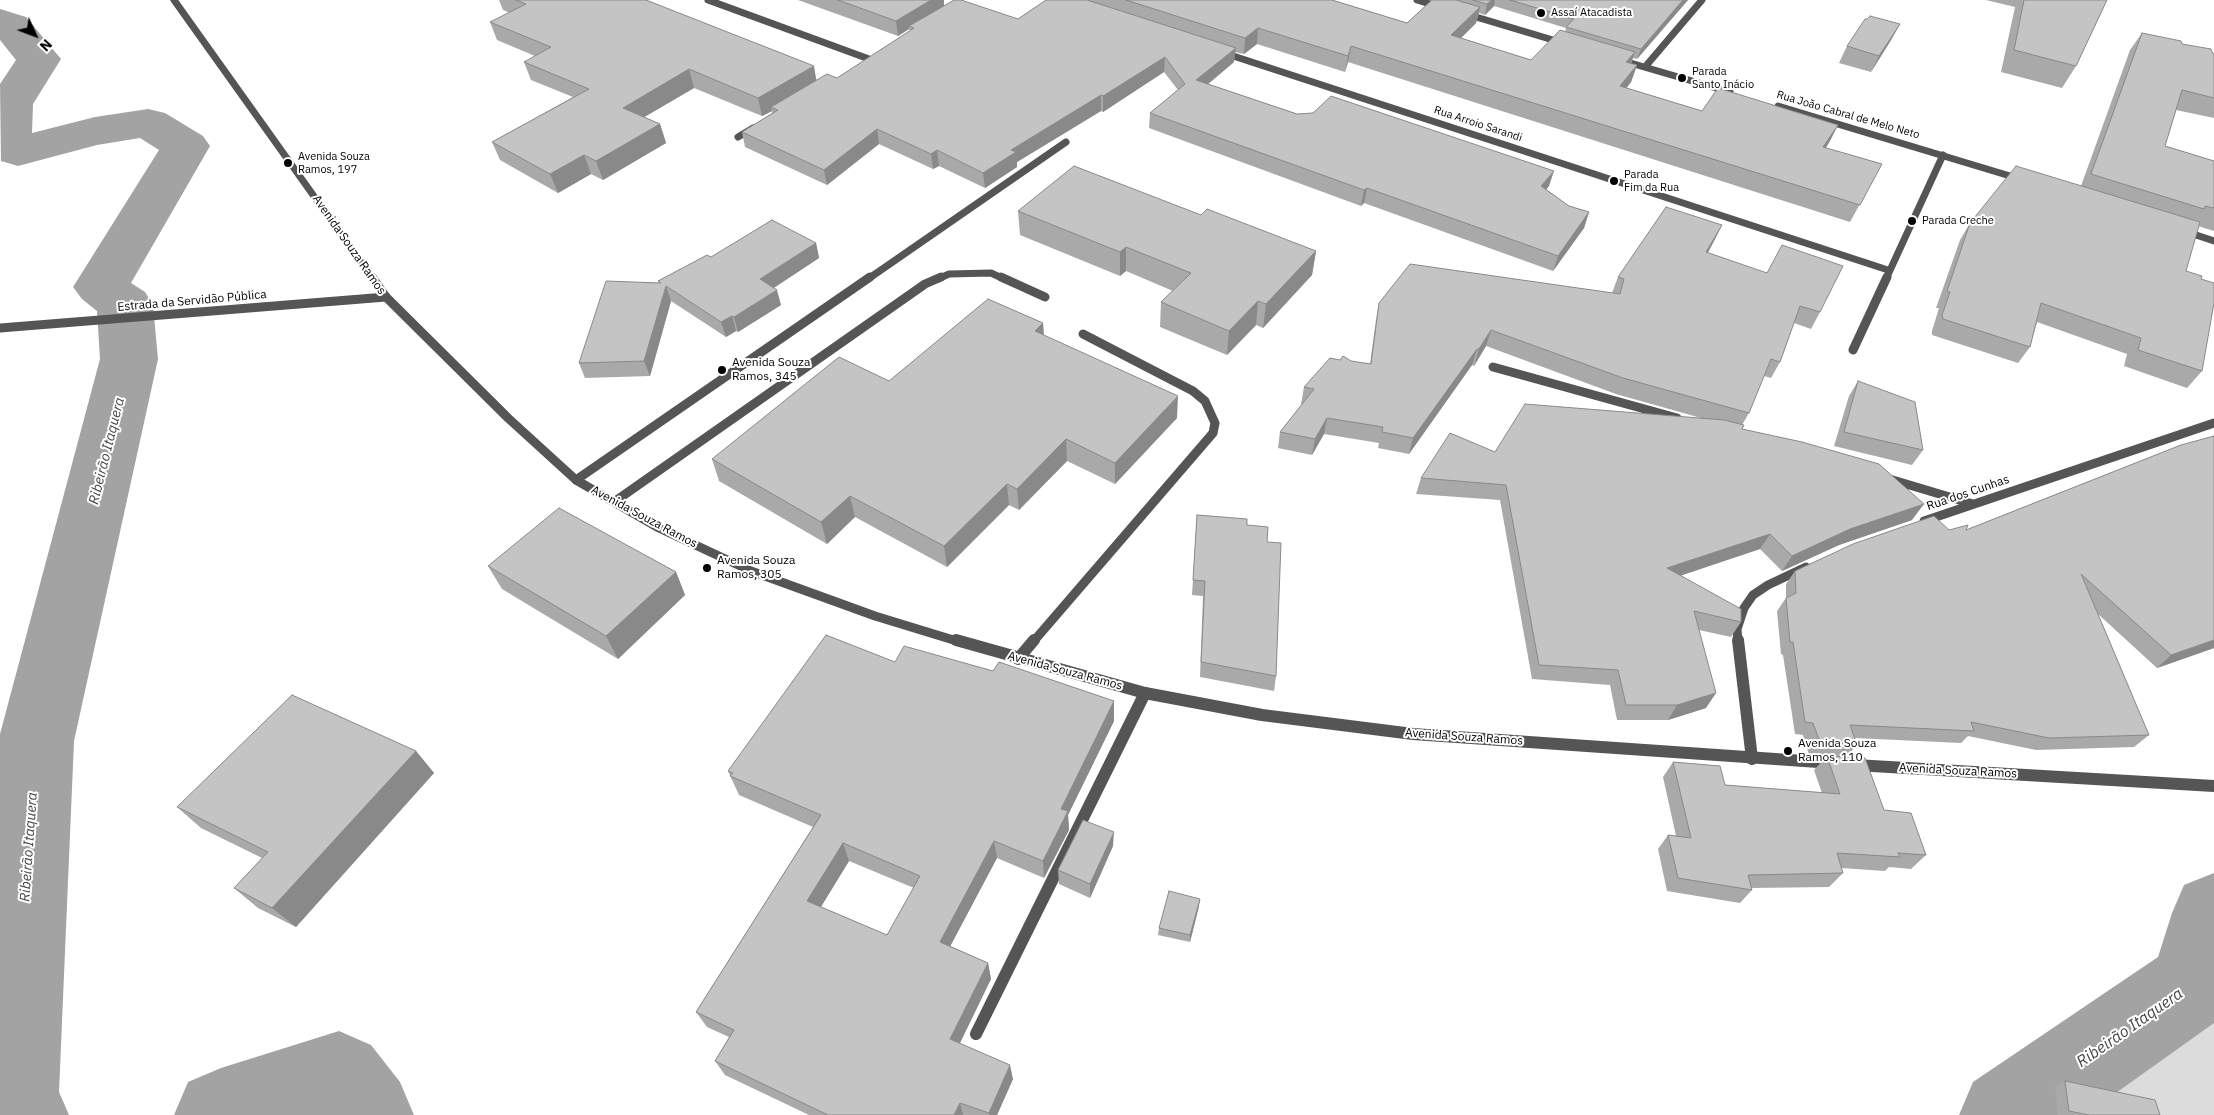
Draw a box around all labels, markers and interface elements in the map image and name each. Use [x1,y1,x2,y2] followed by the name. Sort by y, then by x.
[1551,6,1632,20] place label: Assaí Atacadista
[1535,7,1547,19] marker: Assaí Atacadista
[10,10,60,60] north arrow
[36,35,56,55] text: N
[1692,65,1754,91] place label: Parada Santo Inácio
[1676,72,1688,84] marker: Parada Santo Inácio
[1775,88,1921,142] street label: Rua João Cabral de Melo Neto
[1432,104,1524,144] street label: Rua Arroio Sarandi
[298,150,370,176] place label: Avenida Souza Ramos, 197
[282,157,294,169] marker: Avenida Souza Ramos, 197
[1624,168,1679,194] place label: Parada Fim da Rua
[1608,175,1620,187] marker: Parada Fim da Rua
[309,192,389,298] street label: Avenida Souza Ramos
[1922,214,1994,228] place label: Parada Creche
[1906,215,1918,227] marker: Parada Creche
[117,287,267,315] street label: Estrada da Servidão Pública
[732,356,810,384] place label: Avenida Souza Ramos, 345
[716,364,728,376] marker: Avenida Souza Ramos, 345
[86,396,128,506] water label: Ribeirão Itaquera
[1925,472,2011,514] street label: Rua dos Cunhas
[588,483,700,551] street label: Avenida Souza Ramos
[717,554,795,582] place label: Avenida Souza Ramos, 305
[701,562,713,574] marker: Avenida Souza Ramos, 305
[1006,649,1124,693] street label: Avenida Souza Ramos
[1405,726,1523,748] street label: Avenida Souza Ramos
[1798,737,1876,765] place label: Avenida Souza Ramos, 110
[1782,745,1794,757] marker: Avenida Souza Ramos, 110
[1899,761,2017,781] street label: Avenida Souza Ramos
[17,792,41,902] water label: Ribeirão Itaquera
[2073,984,2187,1072] water label: Ribeirão Itaquera

